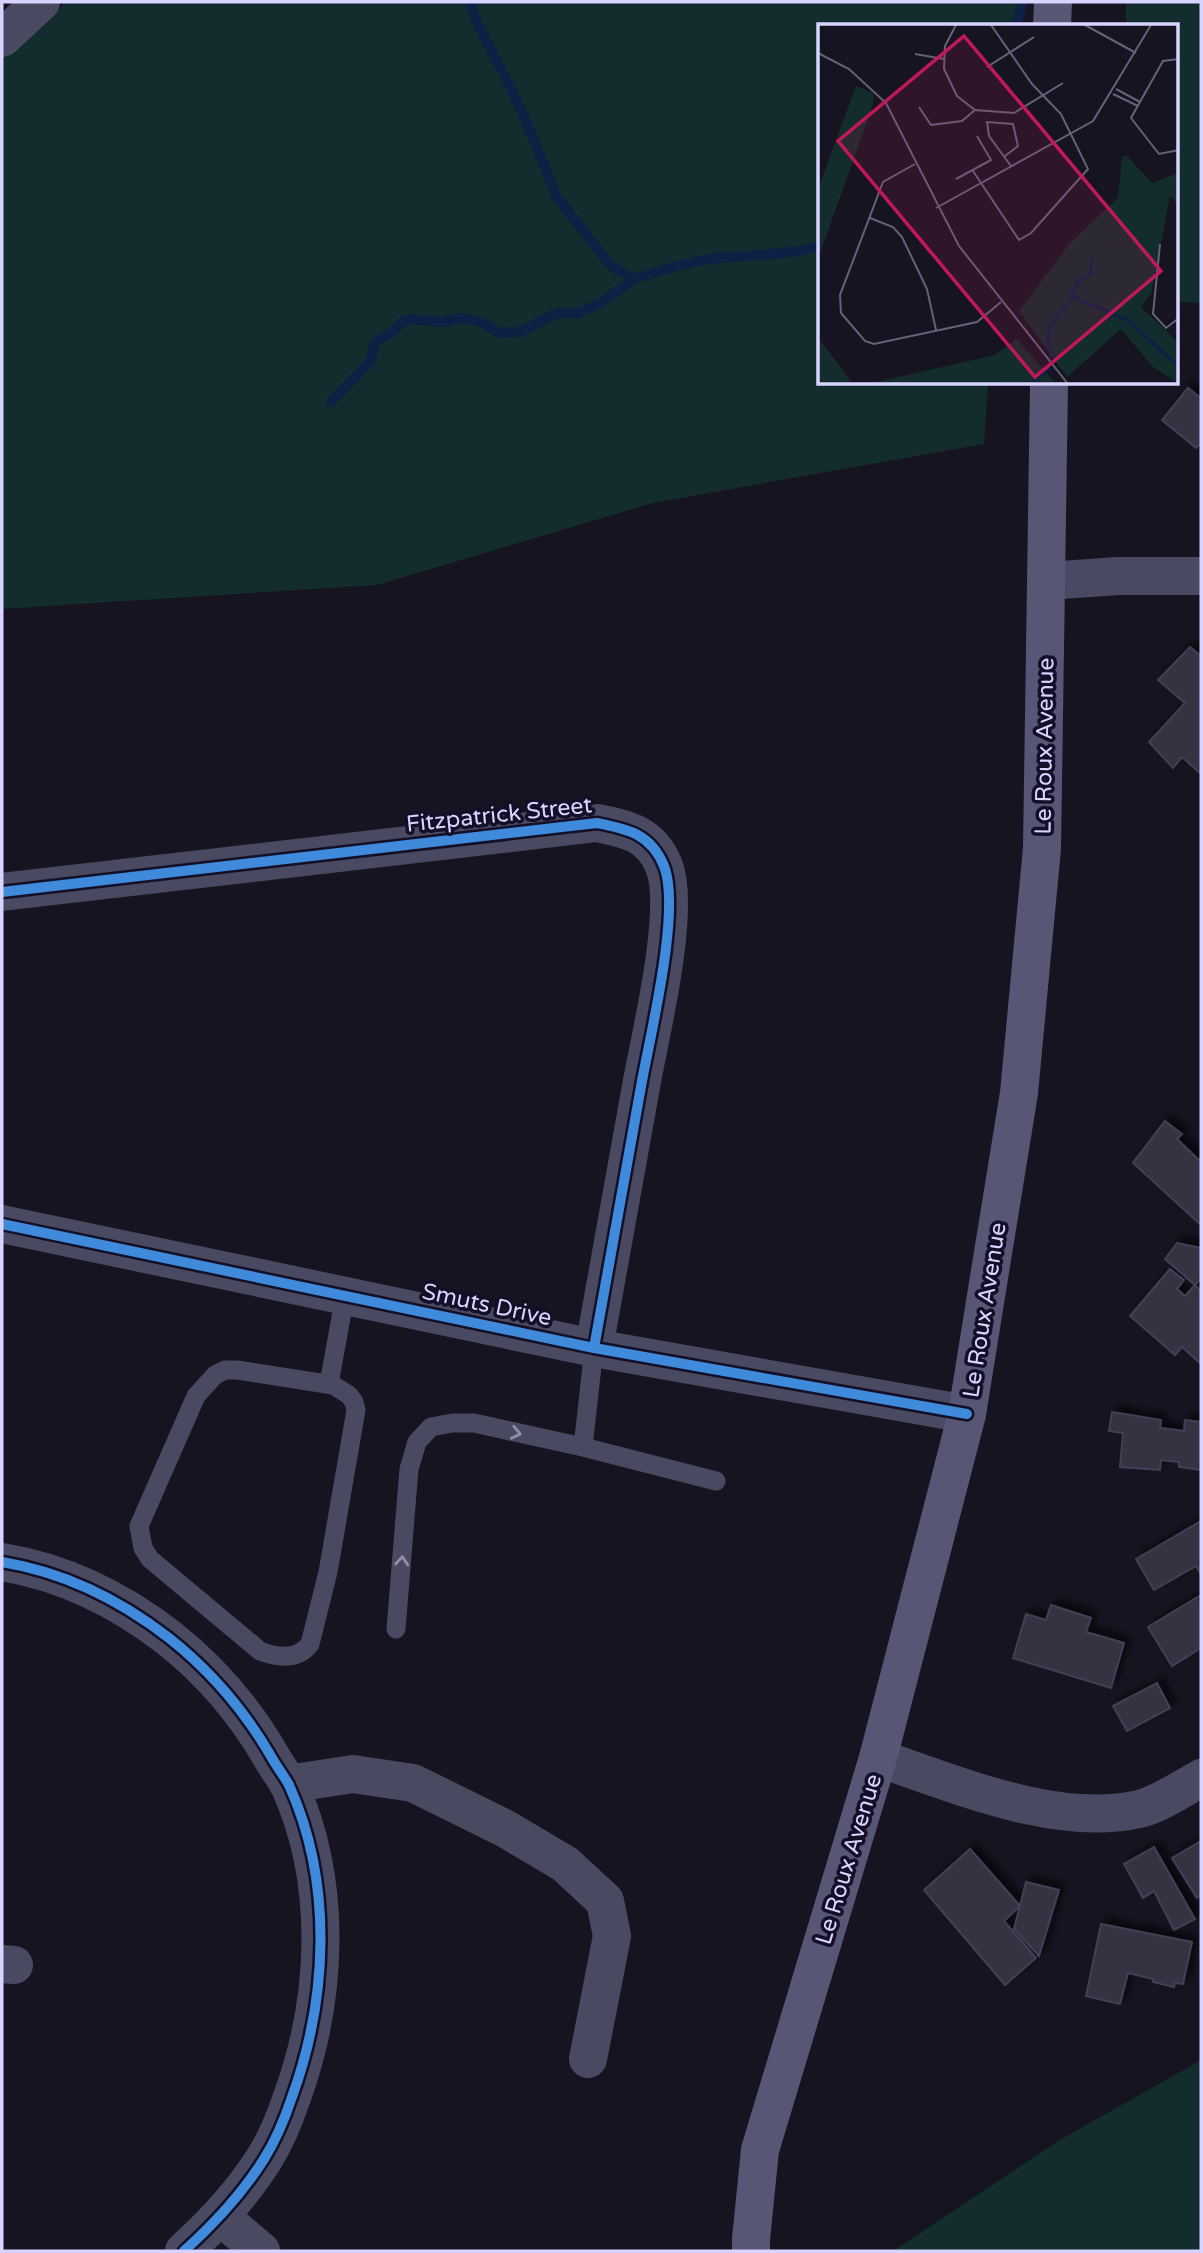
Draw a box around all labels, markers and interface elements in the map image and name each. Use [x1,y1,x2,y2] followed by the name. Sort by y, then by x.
[818,24,1178,385] inset map
[1029,657,1061,835] street label: Le Roux Avenue
[405,791,594,839] street label: Fitzpatrick Street
[957,1221,1013,1400] street label: Le Roux Avenue
[420,1278,554,1332] street label: Smuts Drive
[510,1424,522,1439] one-way arrow
[394,1556,409,1567] one-way arrow
[810,1771,888,1948] street label: Le Roux Avenue

